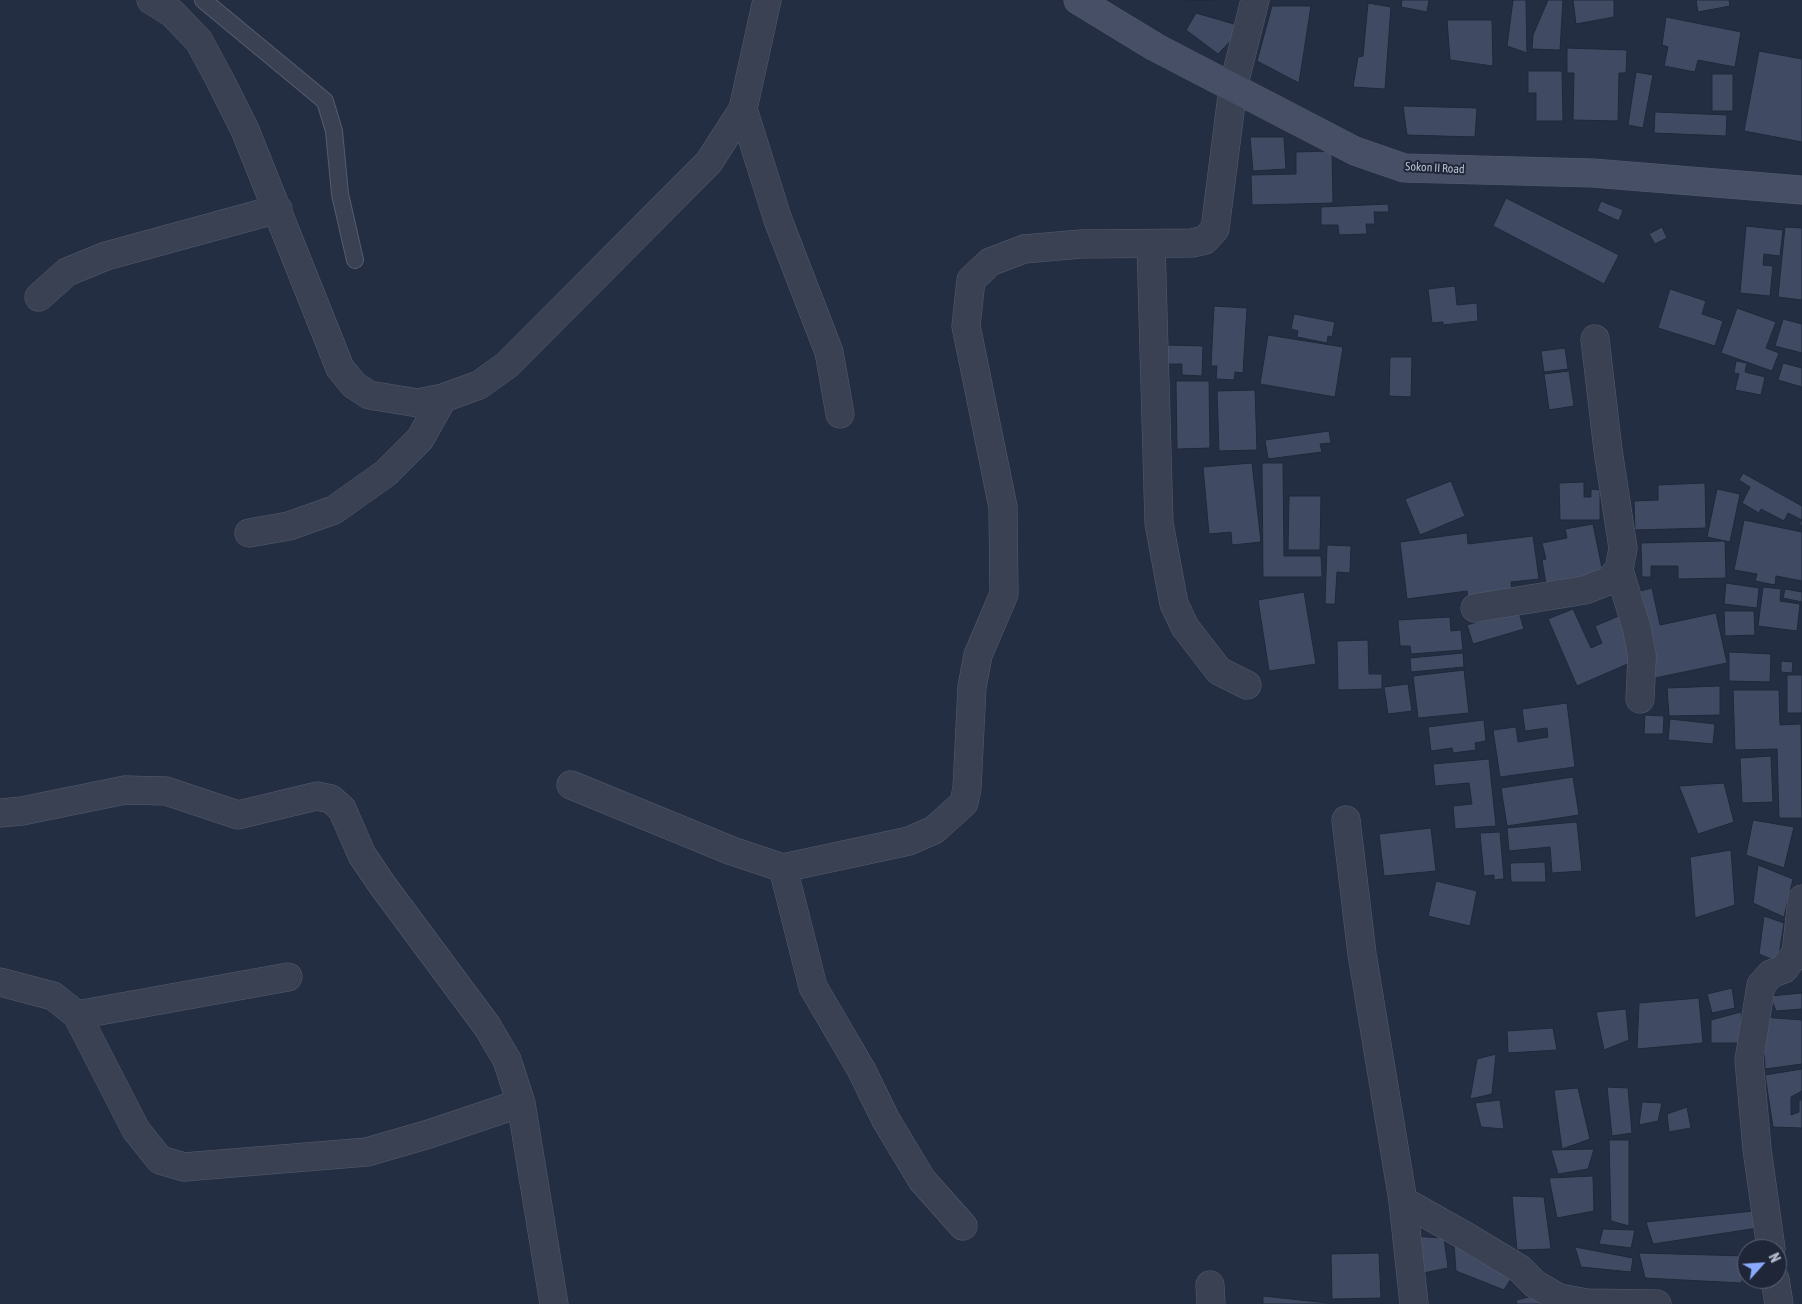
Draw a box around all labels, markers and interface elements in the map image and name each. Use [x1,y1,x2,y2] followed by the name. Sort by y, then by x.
[1405,159,1465,177] street label: Sokon II Road
[1737,1239,1787,1289] north arrow
[1766,1251,1784,1265] text: N

